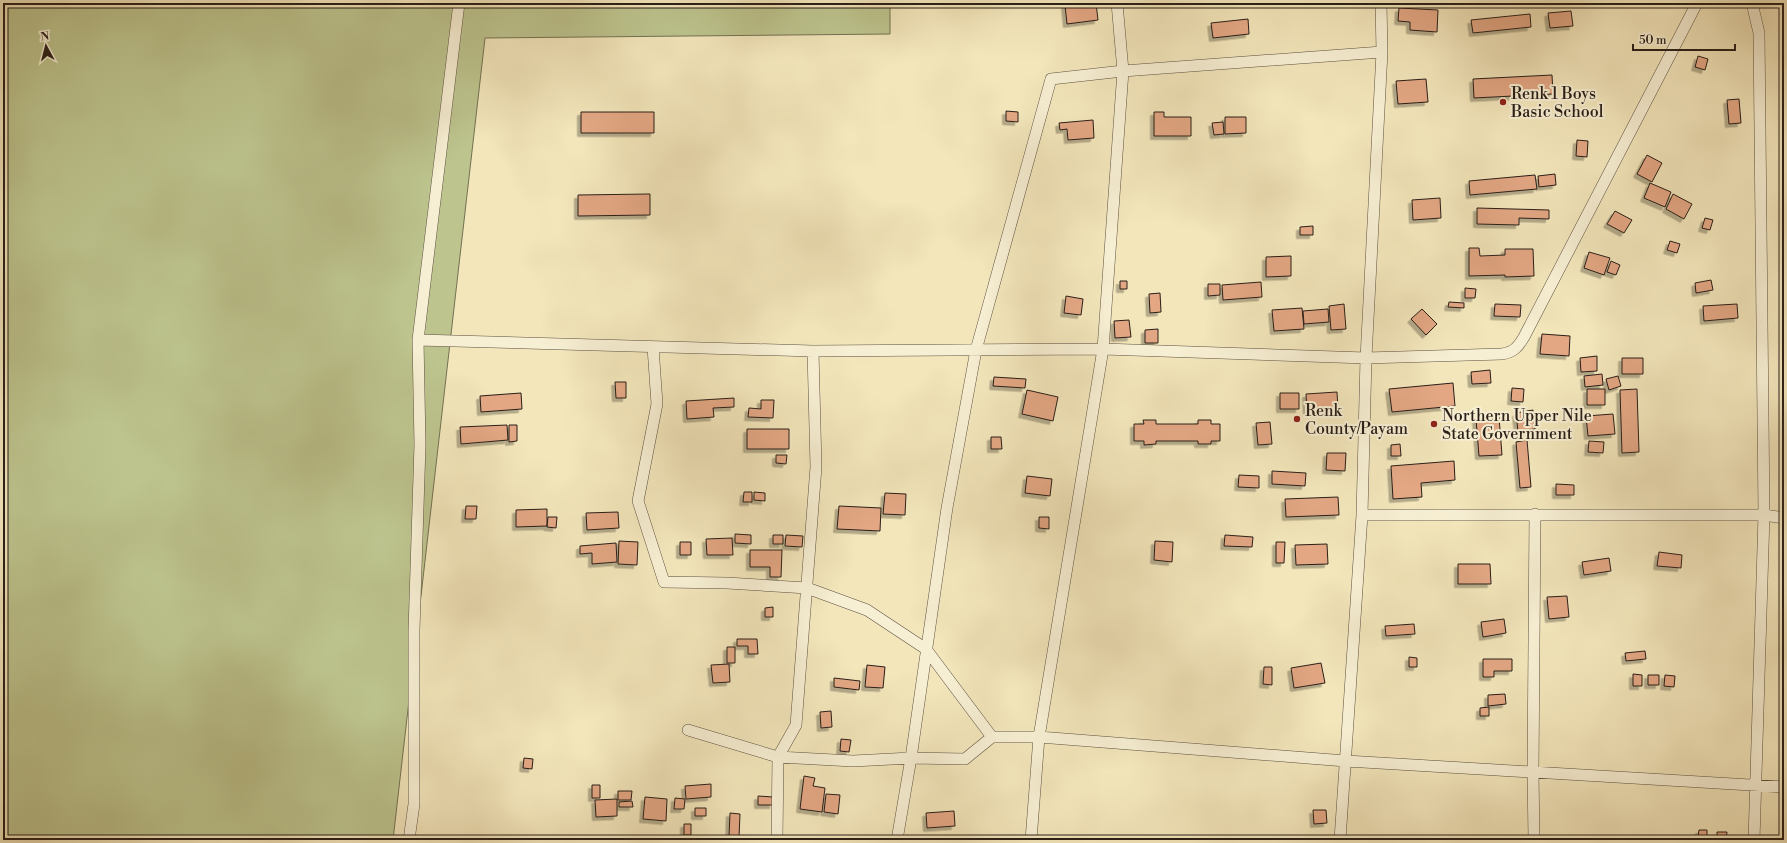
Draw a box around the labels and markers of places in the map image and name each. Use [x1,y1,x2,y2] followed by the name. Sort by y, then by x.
[1510,84,1604,122] place label: Renk 1 Boys Basic School
[1498,97,1508,107] marker: Renk 1 Boys Basic School
[1305,401,1408,439] place label: Renk County/Payam
[1442,406,1592,444] place label: Northern Upper Nile State Government
[1292,414,1302,424] marker: Renk County/Payam
[1429,419,1439,429] marker: Northern Upper Nile State Government

